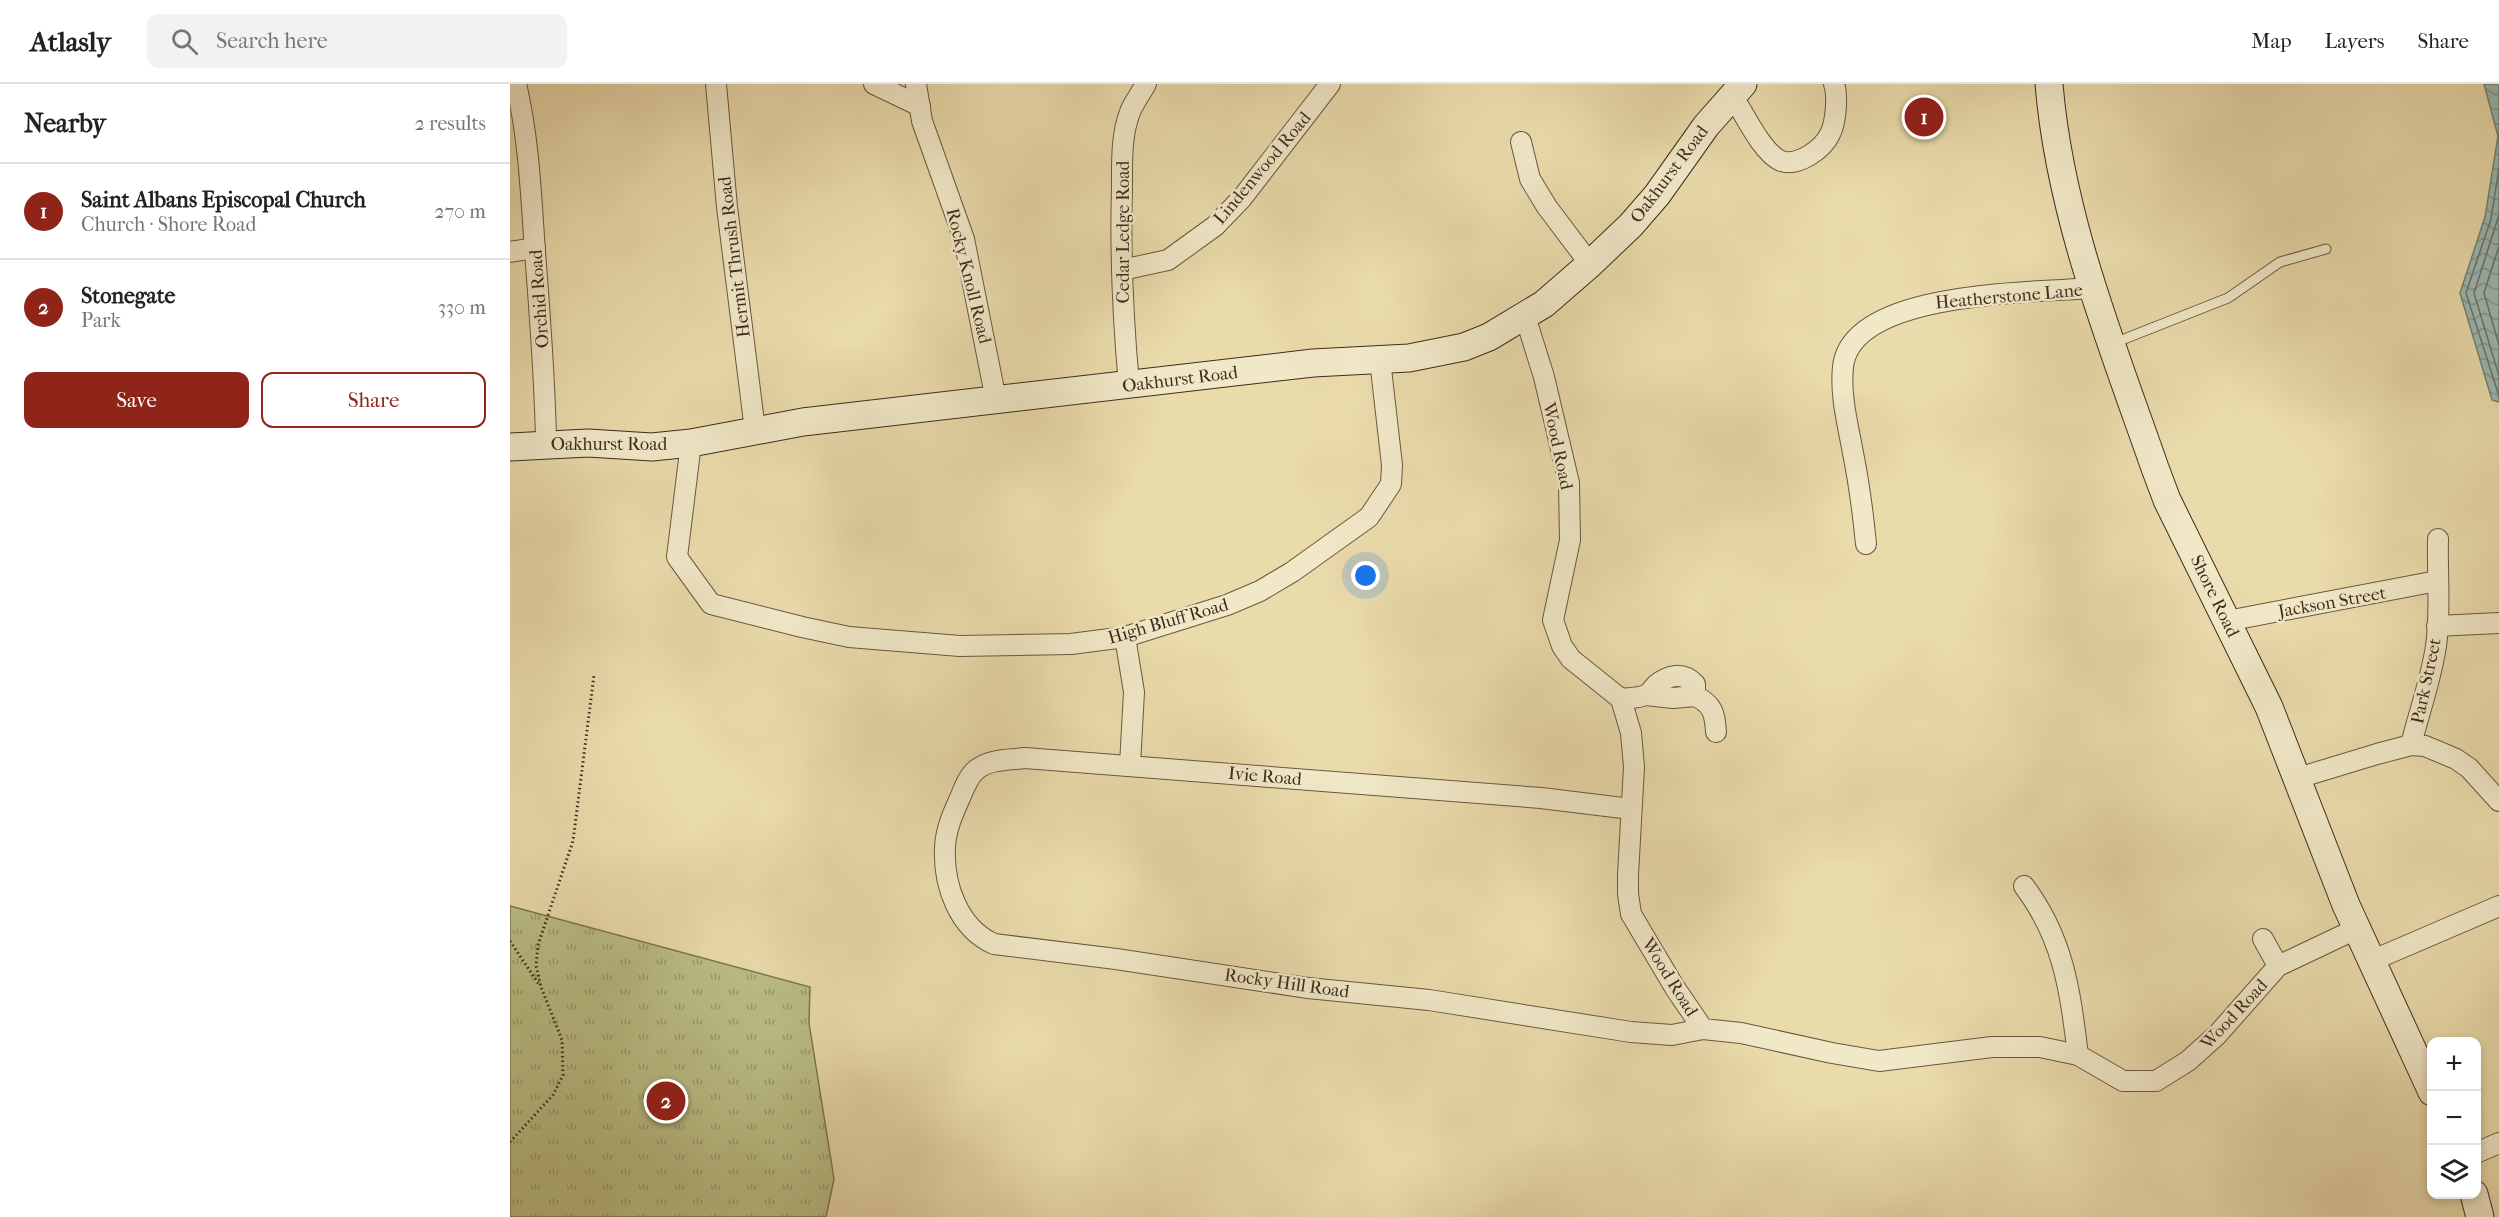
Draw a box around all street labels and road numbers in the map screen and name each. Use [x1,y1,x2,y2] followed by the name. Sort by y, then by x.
[1209,108,1316,229] street label: Lindenwood Road
[1626,121,1713,227] street label: Oakhurst Road
[1113,160,1134,303] street label: Cedar Ledge Road
[714,175,755,339] street label: Hermit Thrush Road
[942,206,996,346] street label: Rocky Knoll Road
[526,249,553,349] street label: Orchid Road
[1934,280,2084,313] street label: Heatherstone Lane
[1121,362,1239,397] street label: Oakhurst Road
[1538,400,1577,492] street label: Wood Road
[551,434,667,455] street label: Oakhurst Road
[2186,552,2244,641] street label: Shore Road
[2274,583,2388,623] street label: Jackson Street
[1105,594,1231,649] street label: High Bluff Road
[2407,636,2446,726] street label: Park Street
[1227,763,1303,790] street label: Ivie Road
[1637,933,1702,1021] street label: Wood Road
[1223,964,1351,1003] street label: Rocky Hill Road
[2196,975,2272,1055] street label: Wood Road

